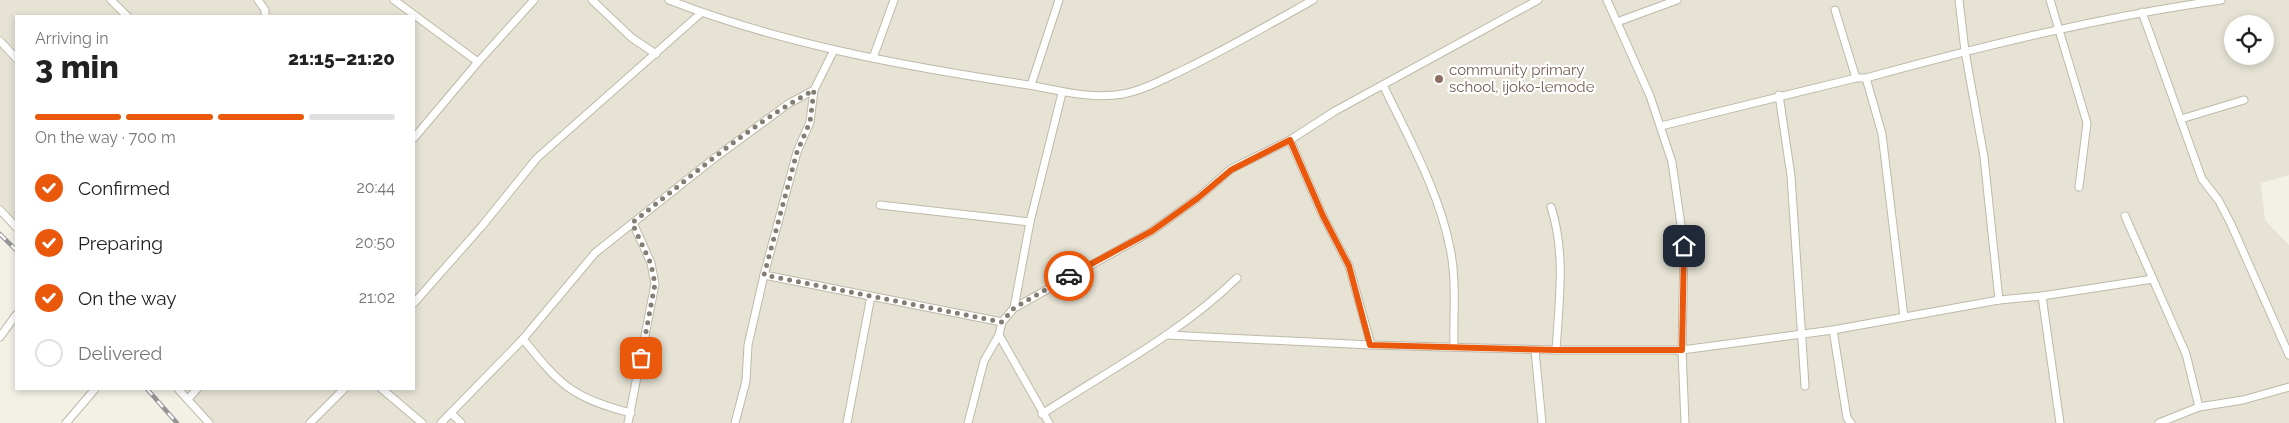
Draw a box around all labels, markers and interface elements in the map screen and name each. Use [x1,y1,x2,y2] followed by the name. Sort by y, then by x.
[2224,15,2274,65] map controls
[2224,15,2274,65] button: locate
[35,29,109,48] text: Arriving in
[288,47,395,69] text: 21:15–21:20
[35,48,119,85] text: 3 min
[1449,61,1595,96] place label: community primary school, ijoko-lemode
[1433,73,1445,85] marker: community primary school, ijoko-lemode
[35,128,176,147] text: On the way · 700 m
[35,174,63,202] icon: check
[78,177,170,199] text: Confirmed
[356,178,395,197] text: 20:44
[1663,225,1705,267] pin
[35,229,63,257] icon: check
[78,232,163,254] text: Preparing
[1670,232,1698,260] icon: home
[355,233,395,252] text: 20:50
[1044,251,1094,301] courier
[1055,262,1083,290] icon: car
[35,284,63,312] icon: check
[78,287,177,309] text: On the way
[359,288,395,307] text: 21:02
[620,337,662,379] pin
[78,342,162,364] text: Delivered
[627,344,655,372] icon: bag

